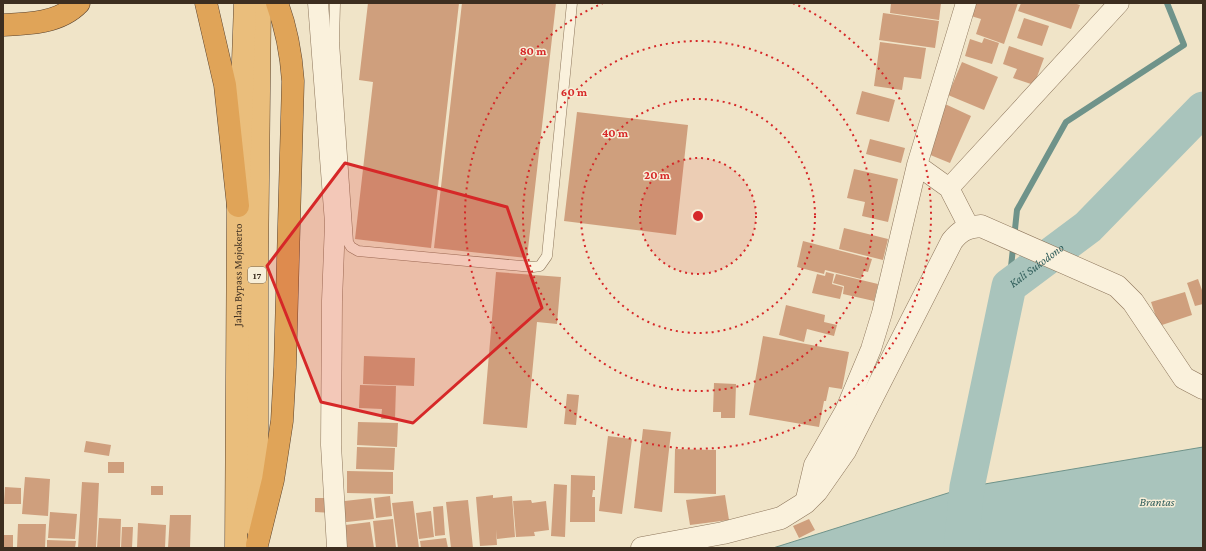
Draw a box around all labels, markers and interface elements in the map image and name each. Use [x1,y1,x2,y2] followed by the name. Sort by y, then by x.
[520,44,547,58] text: 80 m
[561,85,588,99] text: 60 m
[602,126,629,140] text: 40 m
[644,168,671,182] text: 20 m
[691,209,705,223] centre of rings
[231,223,245,327] street label: Jalan Bypass Mojokerto
[1006,240,1067,290] water label: Kali Sukodono
[248,267,266,283] road number: 17
[1139,495,1175,509] water label: Brantas

